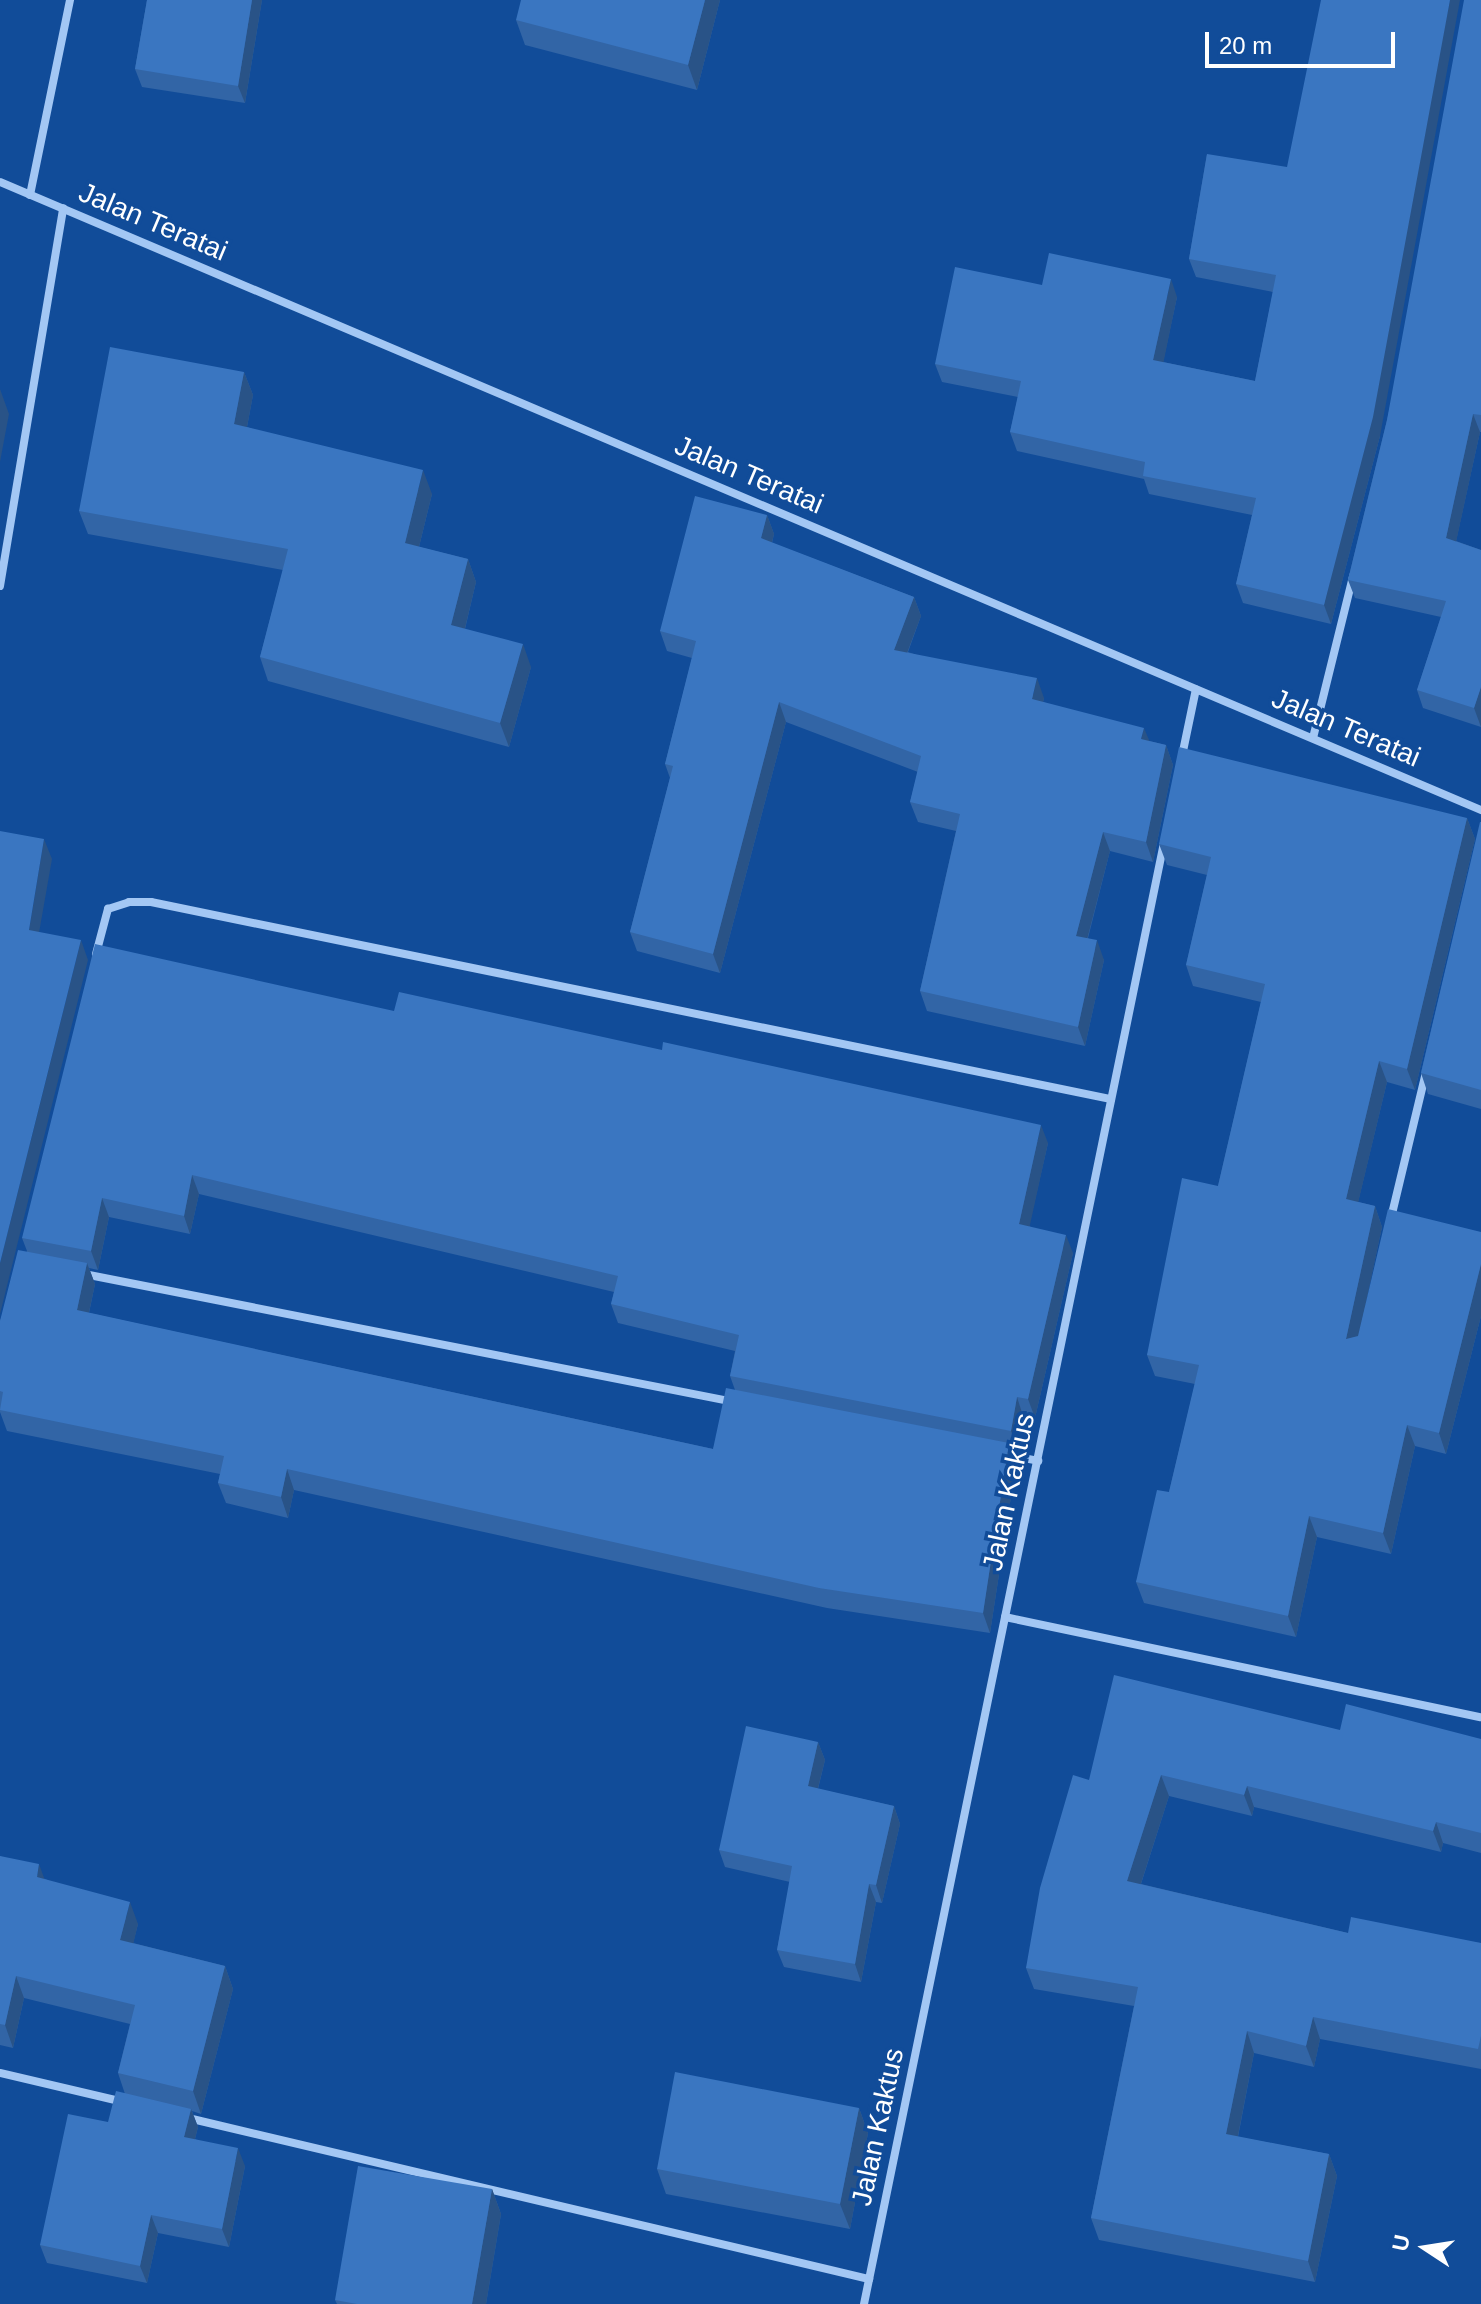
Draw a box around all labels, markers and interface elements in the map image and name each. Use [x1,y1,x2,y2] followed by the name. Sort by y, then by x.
[1209,16,1399,66] scale bar
[1219,32,1272,59] text: 20 m
[73,176,233,268] street label: Jalan Teratai
[669,429,829,521] street label: Jalan Teratai
[1266,682,1426,774] street label: Jalan Teratai
[976,1410,1042,1574] street label: Jalan Kaktus
[845,2045,911,2209] street label: Jalan Kaktus
[1385,2208,1465,2288] north arrow
[1387,2233,1415,2253] text: U

